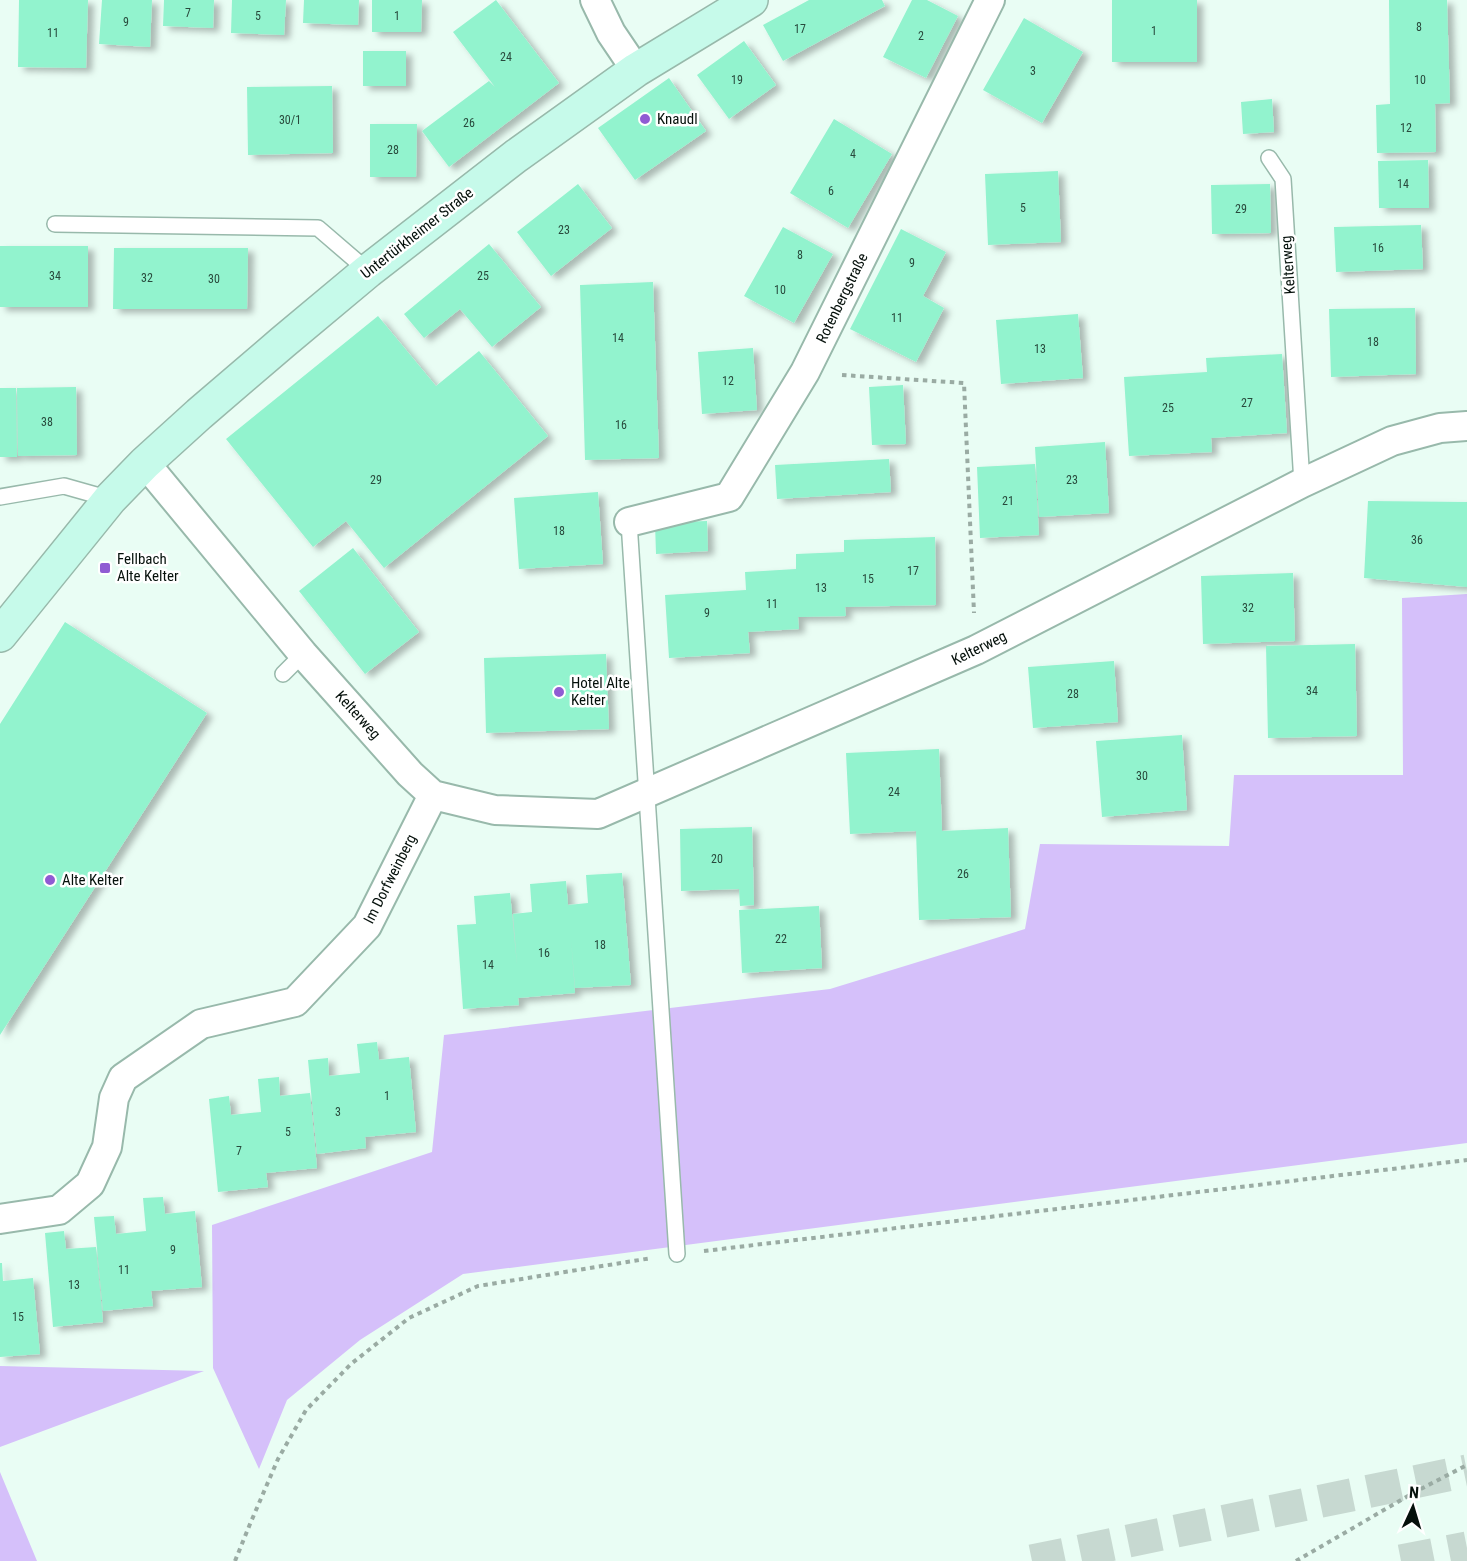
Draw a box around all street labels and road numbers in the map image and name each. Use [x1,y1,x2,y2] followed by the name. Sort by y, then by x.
[357,184,477,282] street label: Untertürkheimer Straße
[1277,235,1299,295] street label: Kelterweg
[812,250,872,346] street label: Rotenbergstraße
[949,627,1009,669] street label: Kelterweg
[332,687,384,743] street label: Kelterweg
[360,831,420,927] street label: Im Dorfweinberg

